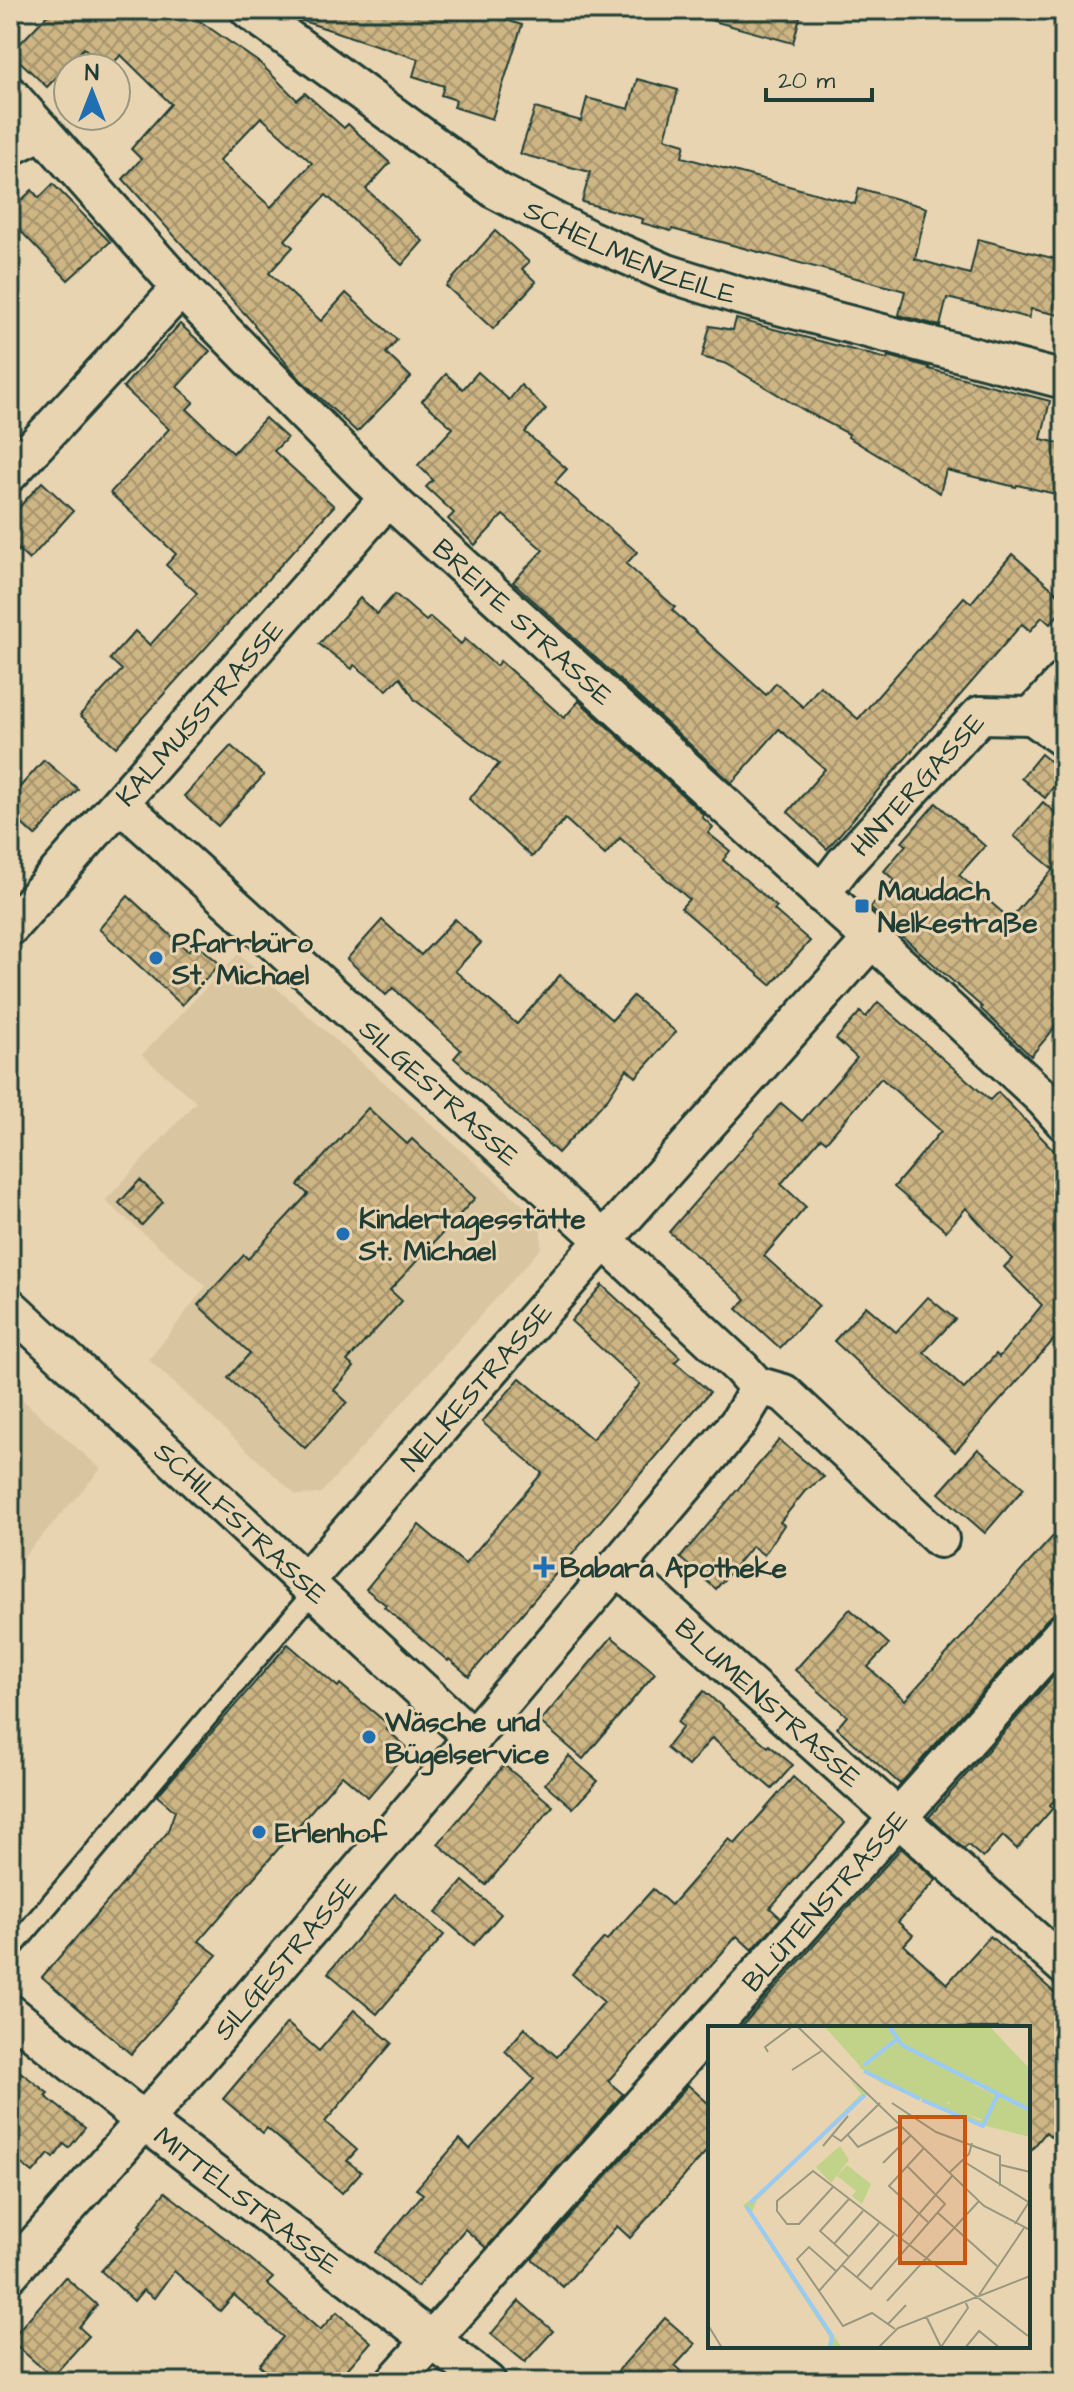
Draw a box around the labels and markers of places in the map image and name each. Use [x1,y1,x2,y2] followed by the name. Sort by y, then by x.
[878,872,1038,943] place label: Maudach Nelkestraße
[853,897,871,915] marker: Maudach Nelkestraße
[171,924,313,995] place label: Pfarrbüro St. Michael
[147,949,165,967] marker: Pfarrbüro St. Michael
[358,1200,586,1271] place label: Kindertagesstätte St. Michael
[334,1225,352,1243] marker: Kindertagesstätte St. Michael
[560,1549,787,1589] place label: Babara Apotheke
[535,1558,553,1576] marker: Babara Apotheke
[384,1703,549,1776] place label: Wäsche und Bügelservice
[360,1728,378,1746] marker: Wäsche und Bügelservice
[275,1814,388,1853] place label: Erlenhof
[250,1823,268,1841] marker: Erlenhof

